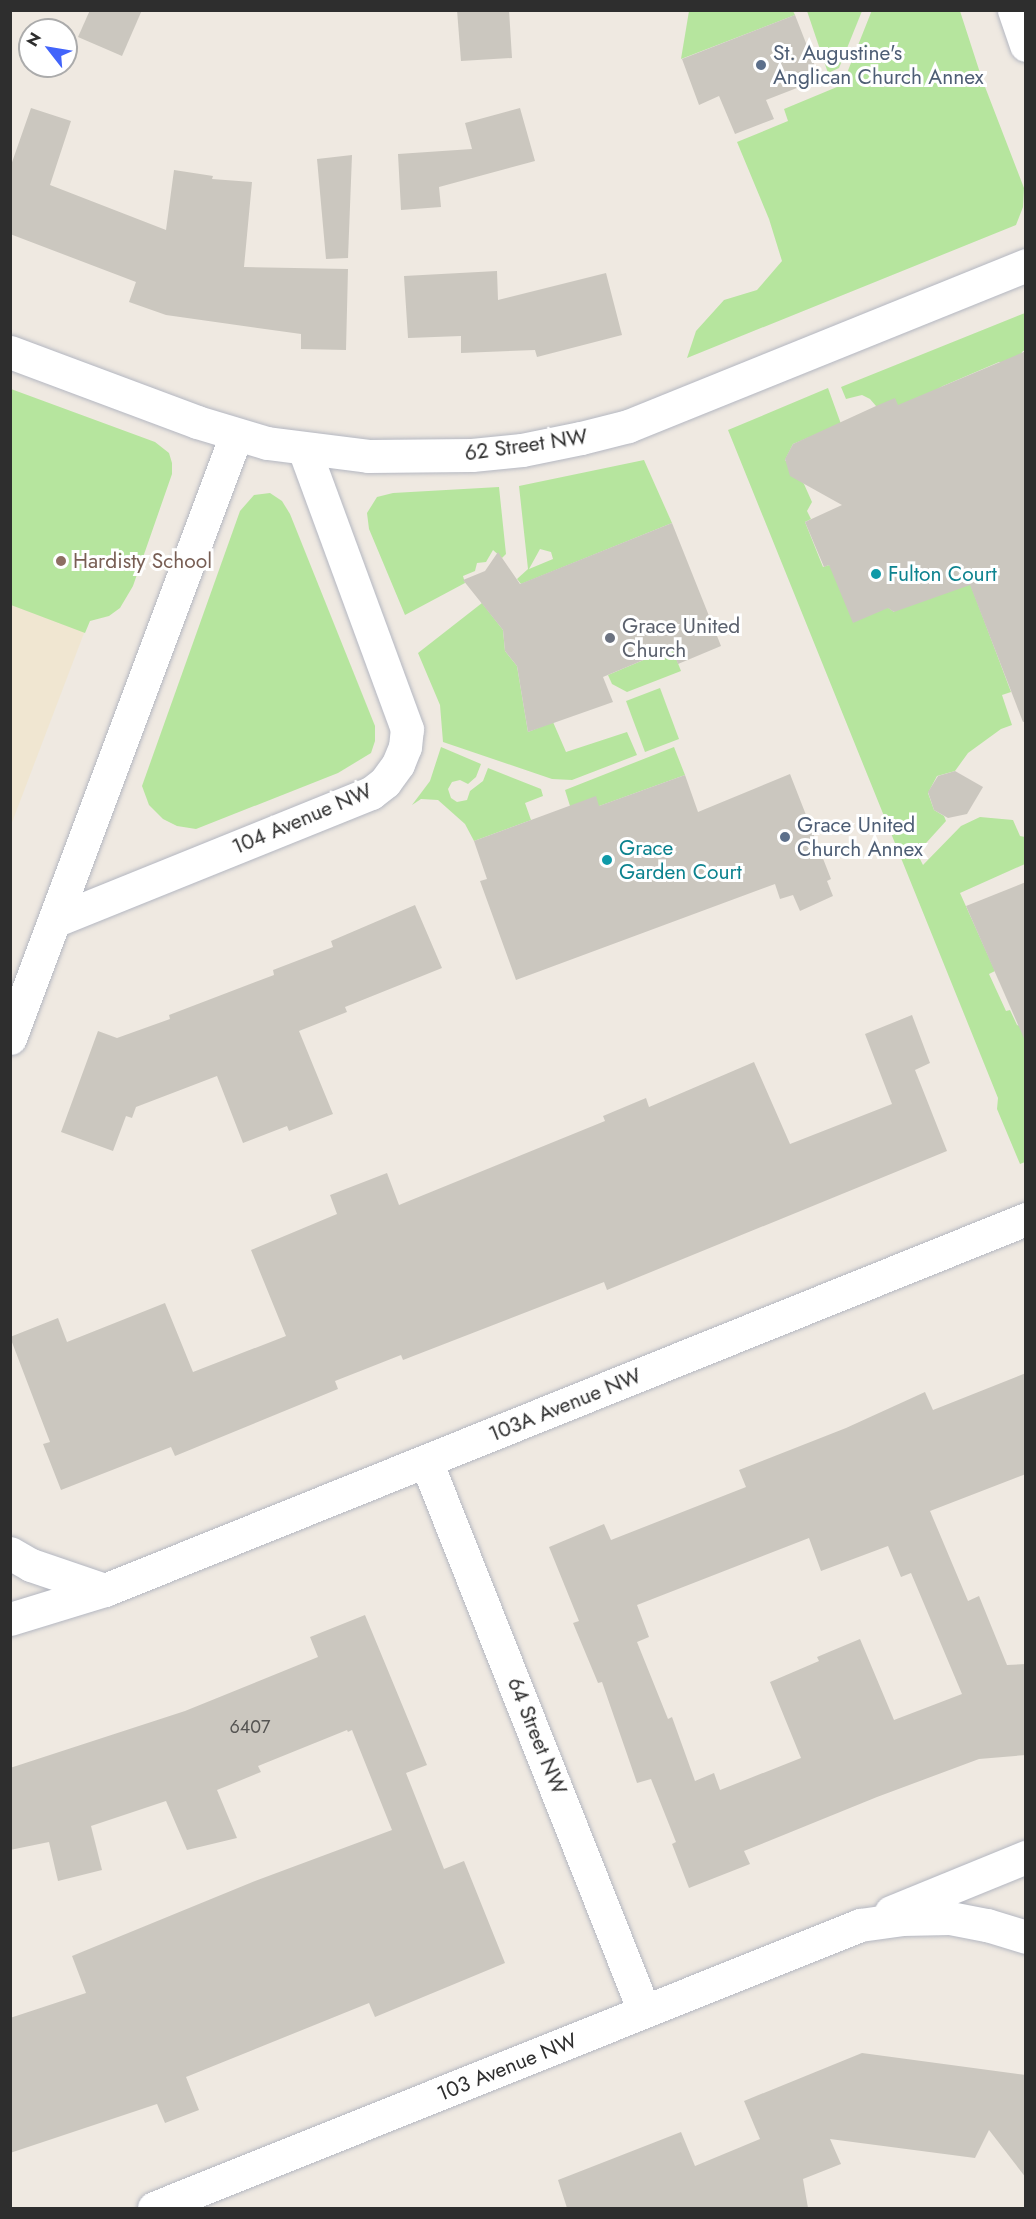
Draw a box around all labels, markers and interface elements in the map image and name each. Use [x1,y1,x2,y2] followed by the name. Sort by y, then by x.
[18,18,78,78] north arrow
[21,28,47,51] text: N
[773,40,984,90] place label: St. Augustine's Anglican Church Annex
[754,58,768,72] marker: St. Augustine's Anglican Church Annex
[463,424,589,466] street label: 62 Street NW
[73,548,212,574] place label: Hardisty School
[54,554,68,568] marker: Hardisty School
[888,561,997,587] place label: Fulton Court
[869,567,883,581] marker: Fulton Court
[622,613,740,663] place label: Grace United Church
[603,631,617,645] marker: Grace United Church
[228,778,376,860] street label: 104 Avenue NW
[797,812,923,862] place label: Grace United Church Annex
[778,830,792,844] marker: Grace United Church Annex
[619,835,742,885] place label: Grace Garden Court
[600,853,614,867] marker: Grace Garden Court
[485,1363,645,1447] street label: 103A Avenue NW
[502,1674,572,1798] street label: 64 Street NW
[229,1716,271,1738] house number: 6407
[433,2027,581,2107] street label: 103 Avenue NW

